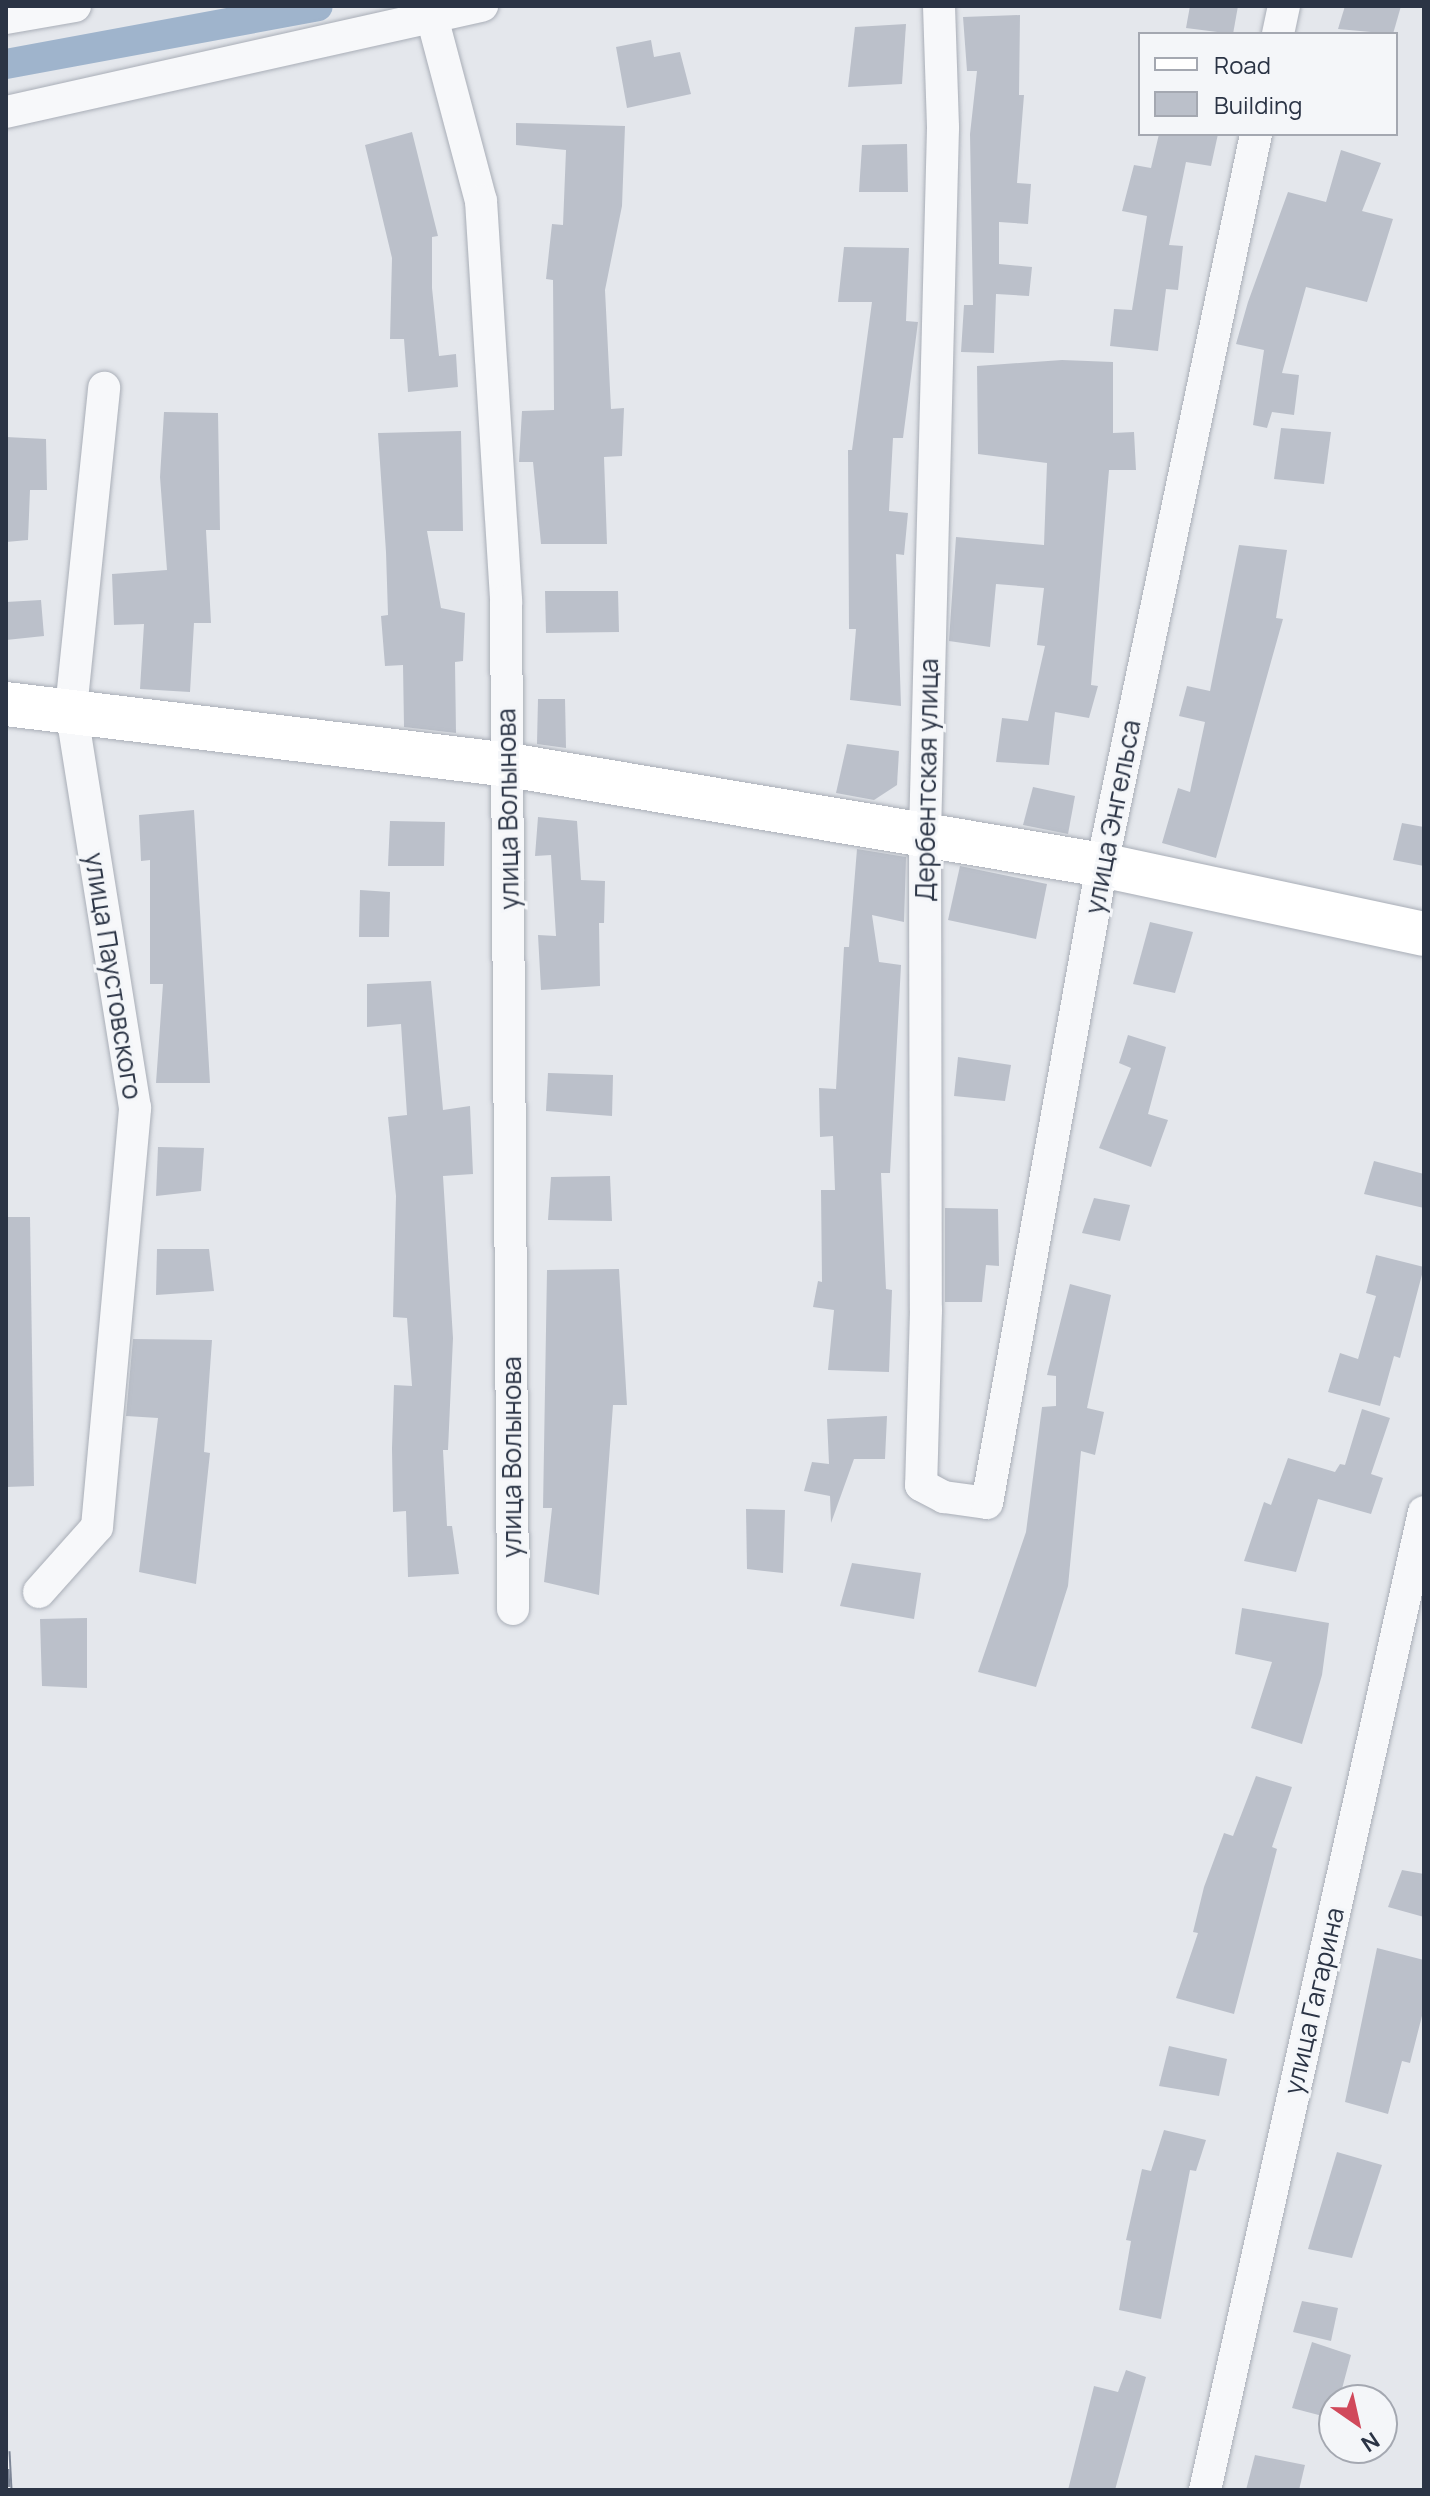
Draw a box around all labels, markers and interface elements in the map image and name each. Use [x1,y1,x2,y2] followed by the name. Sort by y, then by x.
[1138,32,1398,136] legend
[1214,48,1271,81] text: Road
[1214,88,1302,121] text: Building
[909,658,945,902] street label: Дербентская улица
[491,708,525,910] street label: улица Волынова
[1079,717,1147,917] street label: улица Энгельса
[78,850,148,1102] street label: улица Паустовского
[496,1356,528,1558] street label: улица Волынова
[1277,1904,1351,2098] street label: улица Гагарина
[1318,2384,1398,2464] north arrow
[1355,2425,1385,2459] text: N

